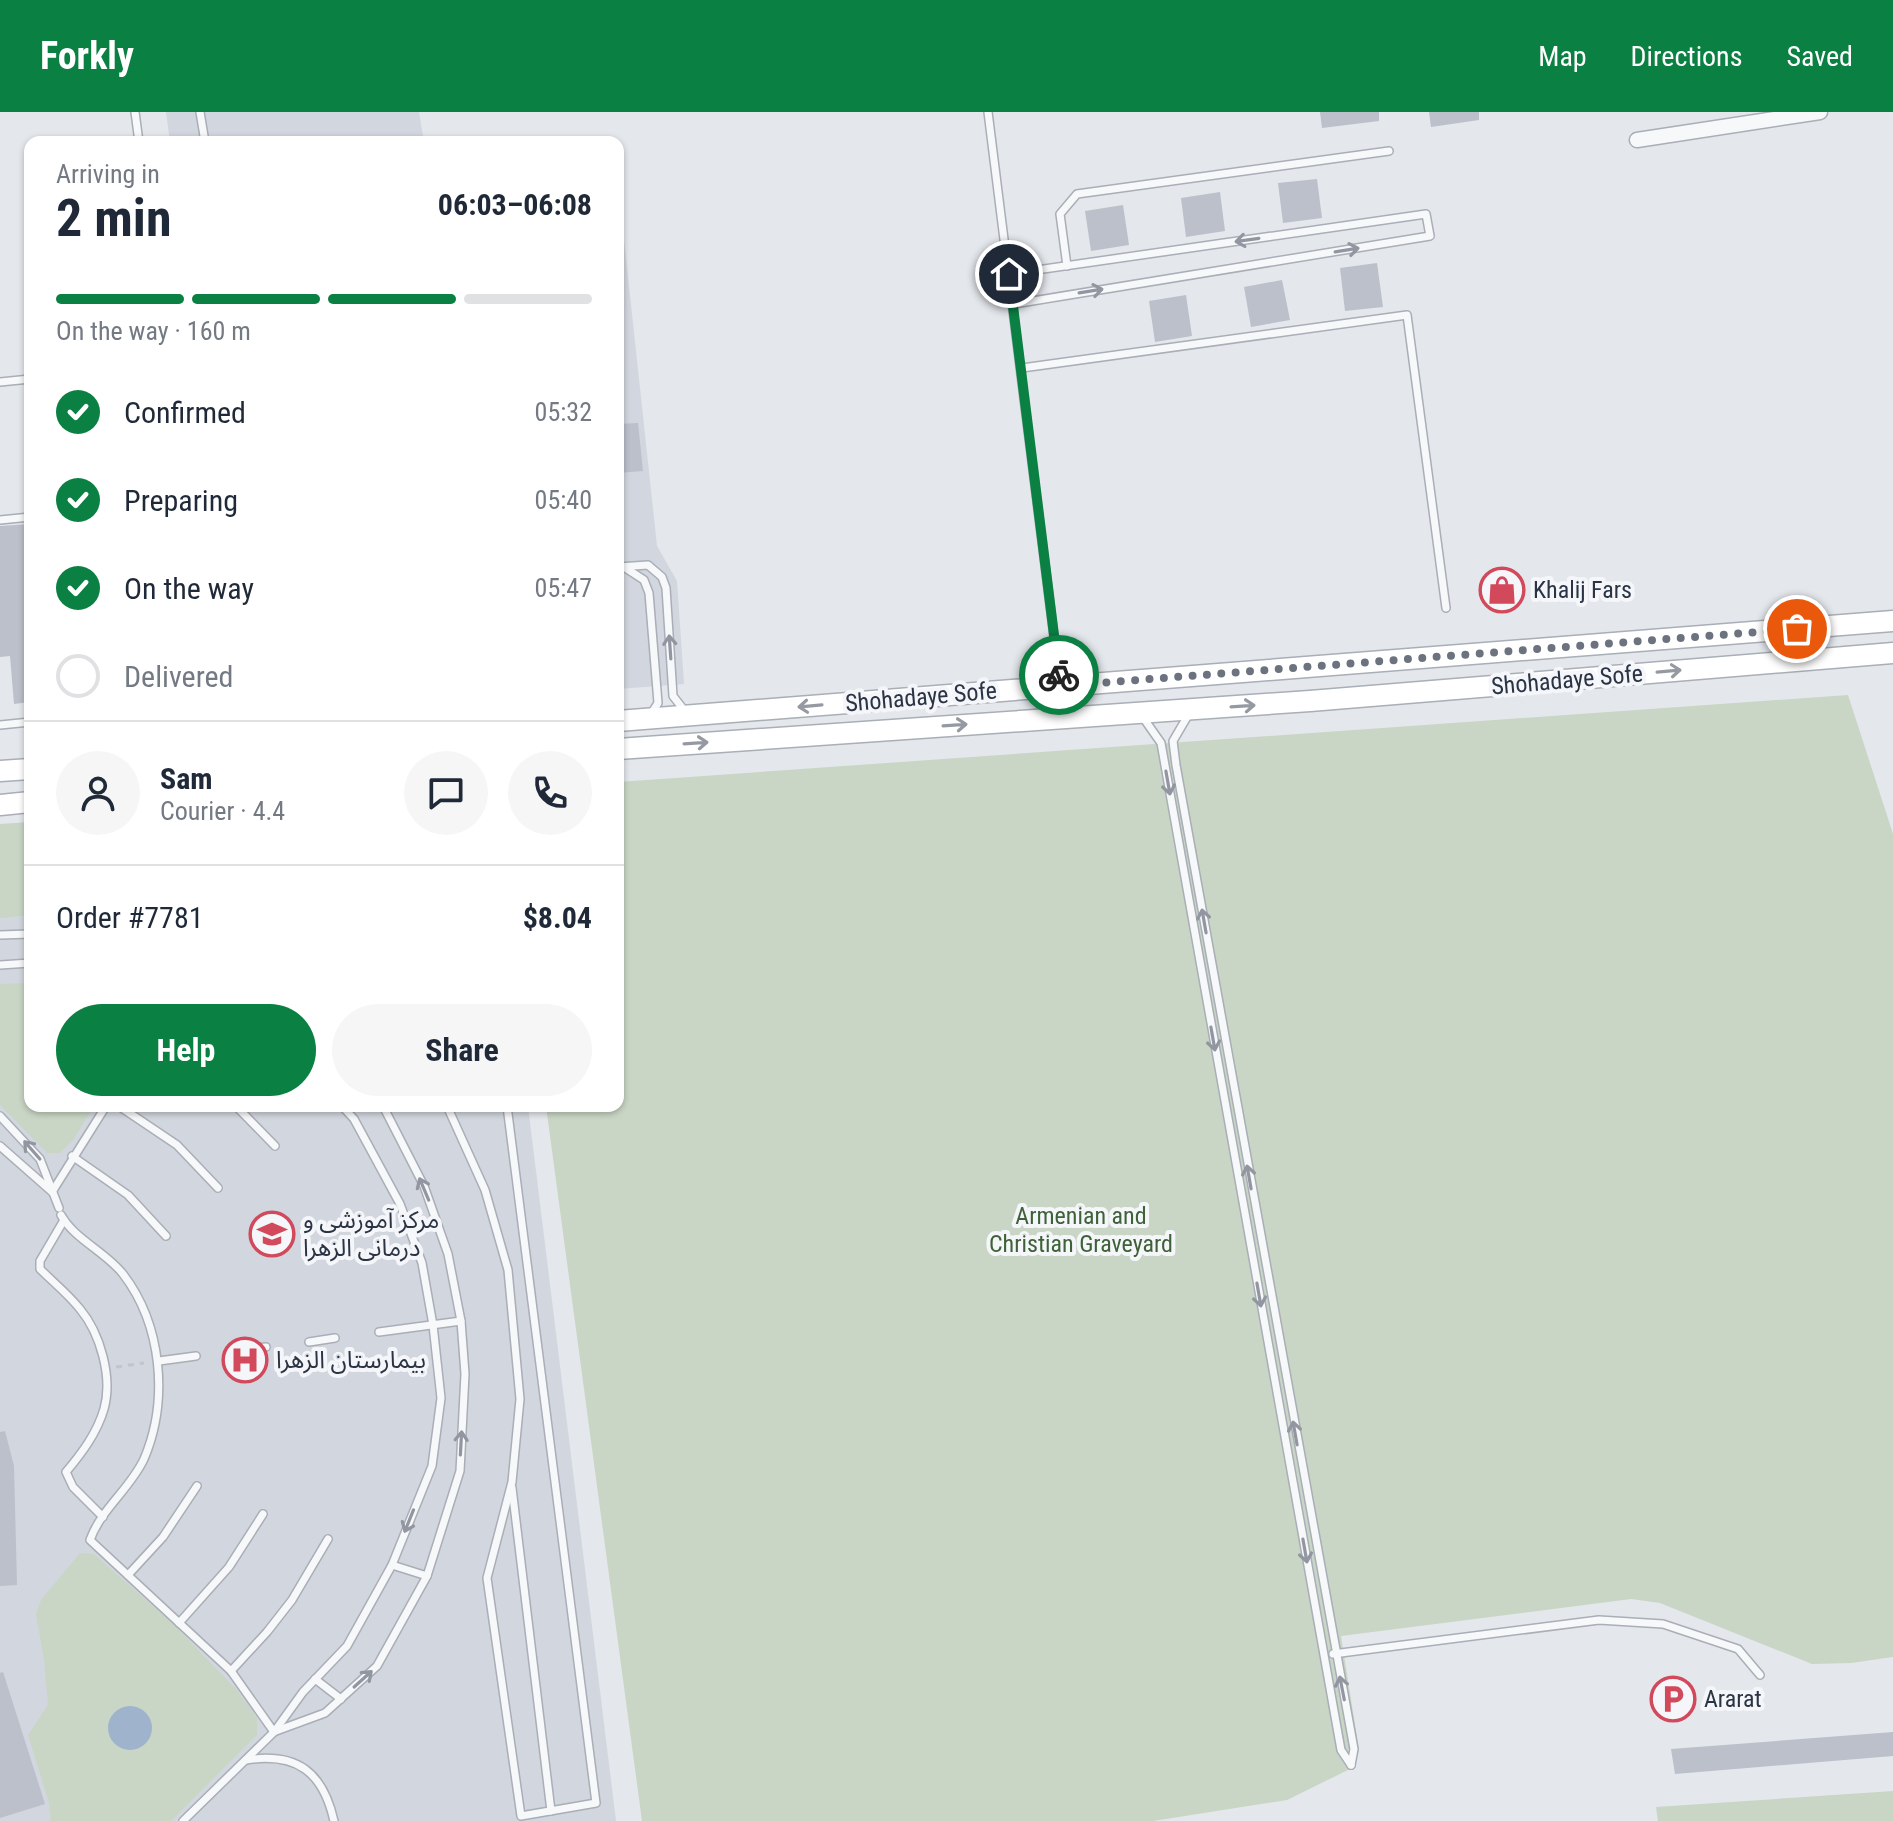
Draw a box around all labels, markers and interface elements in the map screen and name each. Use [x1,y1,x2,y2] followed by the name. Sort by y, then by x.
[40,34,134,78] text: Forkly
[1538,40,1587,73] text: Map
[1631,40,1742,73] text: Directions
[1786,40,1853,73] text: Saved
[56,159,160,189] text: Arriving in
[438,187,592,222] text: 06:03–06:08
[56,188,172,249] text: 2 min
[1235,233,1260,248] one-way arrow
[975,240,1043,308] pin
[1334,241,1359,256] one-way arrow
[987,252,1031,296] icon: home
[1077,283,1103,298] one-way arrow
[56,316,251,346] text: On the way · 160 m
[56,390,100,434] icon: check
[124,395,246,430] text: Confirmed
[535,397,592,427] text: 05:32
[56,478,100,522] icon: check
[124,483,238,518] text: Preparing
[535,485,592,515] text: 05:40
[56,566,100,610] icon: check
[1478,566,1526,614] shop icon: Khalij Fars
[124,571,254,606] text: On the way
[535,573,592,603] text: 05:47
[1533,576,1632,604] place label: Khalij Fars
[1763,595,1831,663] pin
[1775,607,1819,651] icon: bag
[662,634,677,661] one-way arrow
[1019,635,1099,715] courier
[1037,653,1081,697] icon: bike
[124,659,233,694] text: Delivered
[1490,659,1644,701] street label: Shohadaye Sofe
[1655,664,1682,679] one-way arrow
[844,676,998,718] street label: Shohadaye Sofe
[1229,698,1255,713] one-way arrow
[797,699,824,714] one-way arrow
[941,717,968,732] one-way arrow
[682,735,709,750] one-way arrow
[56,751,140,835] button: person
[404,751,488,835] button: chat
[508,751,592,835] button: phone
[160,761,213,796] text: Sam
[1161,770,1176,795] one-way arrow
[160,796,285,826] text: Courier · 4.4
[56,900,204,935] text: Order #7781
[523,900,592,935] text: $8.04
[1195,909,1210,934] one-way arrow
[56,1004,316,1096] button: Help
[332,1004,592,1096] button: Share
[1207,1026,1222,1051] one-way arrow
[23,1141,41,1161] one-way arrow
[1241,1164,1256,1190] one-way arrow
[416,1177,431,1202] one-way arrow
[989,1202,1173,1258] park label: Armenian and Christian Graveyard
[303,1206,439,1262] place label: مرکز آموزشی و درمانی الزهرا
[248,1210,296,1258] school or university icon: مرکز آموزشی و درمانی الزهرا
[1253,1282,1268,1307] one-way arrow
[221,1336,269,1384] hospital icon: بیمارستان الزهرا
[276,1346,426,1374] place label: بیمارستان الزهرا
[1287,1420,1302,1446] one-way arrow
[454,1430,469,1457] one-way arrow
[401,1508,416,1533] one-way arrow
[1298,1538,1313,1563] one-way arrow
[353,1669,373,1688] one-way arrow
[1649,1675,1697,1723] parking icon: Ararat
[1333,1676,1348,1702] one-way arrow
[1704,1685,1762,1713] place label: Ararat

